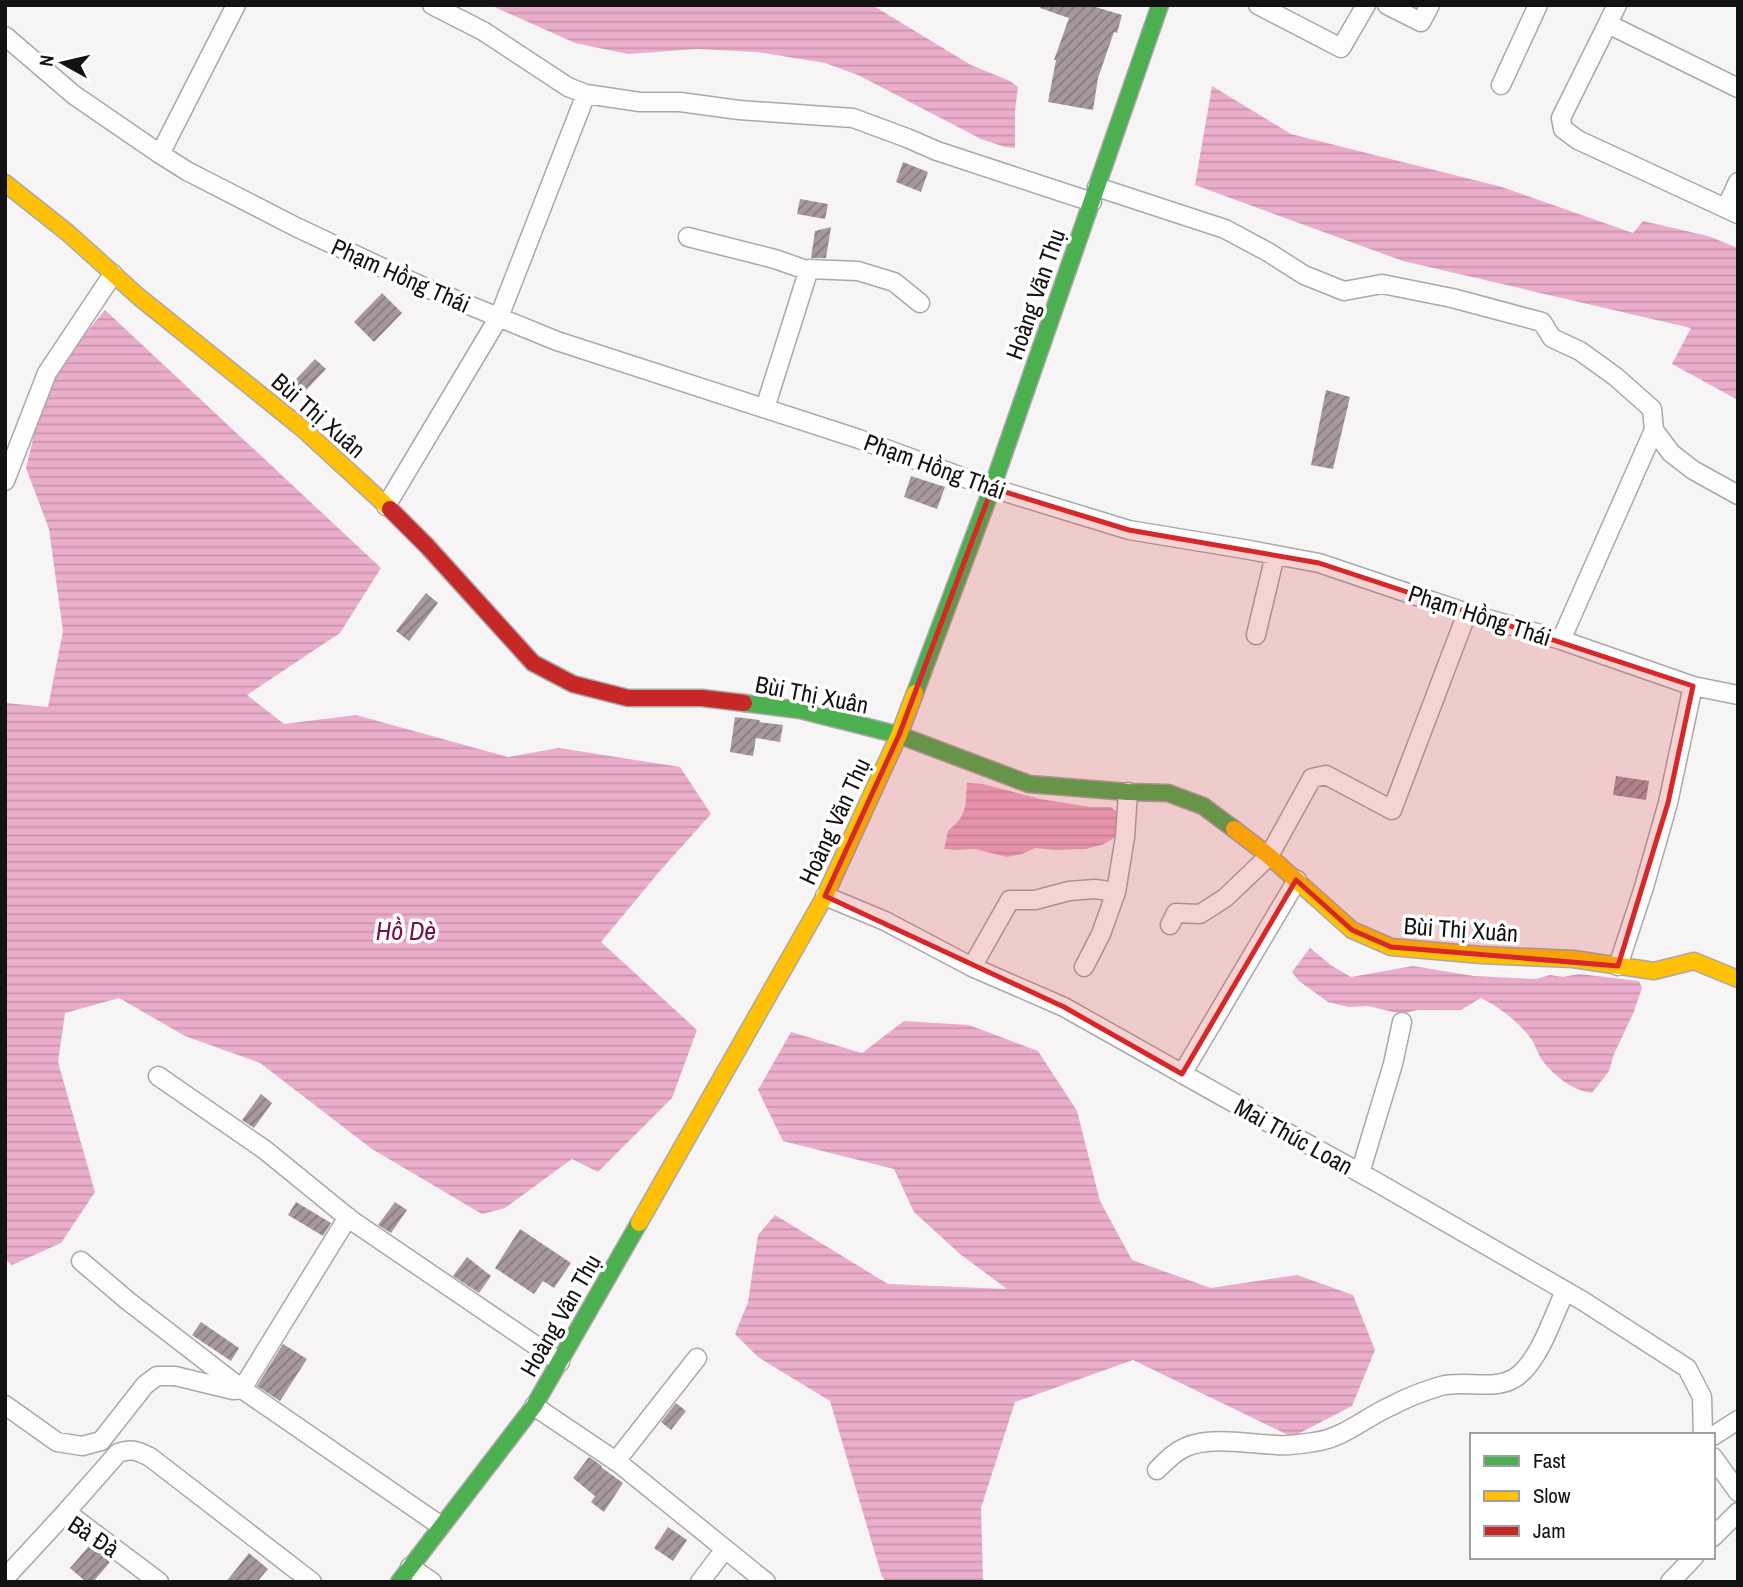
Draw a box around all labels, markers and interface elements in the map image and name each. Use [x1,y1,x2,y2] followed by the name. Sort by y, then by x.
[28,28,98,98] north arrow
[33,53,60,68] text: N
[998,224,1072,364] street label: Hoàng Văn Thụ
[327,230,475,320] street label: Phạm Hồng Thái
[265,365,373,465] street label: Bùi Thị Xuân
[860,426,1010,506] street label: Phạm Hồng Thái
[1404,577,1556,653] street label: Phạm Hồng Thái
[753,667,871,721] street label: Bùi Thị Xuân
[791,753,877,889] street label: Hoàng Văn Thụ
[1403,909,1519,949] street label: Bùi Thị Xuân
[376,913,436,948] water label: Hồ Dè
[1229,1090,1359,1182] street label: Mai Thúc Loan
[512,1248,608,1382] street label: Hoàng Văn Thụ
[1470,1433,1715,1559] legend
[1533,1446,1566,1475] text: Fast
[1533,1481,1571,1510] text: Slow
[62,1508,126,1564] street label: Bà Đà
[1533,1516,1566,1545] text: Jam

